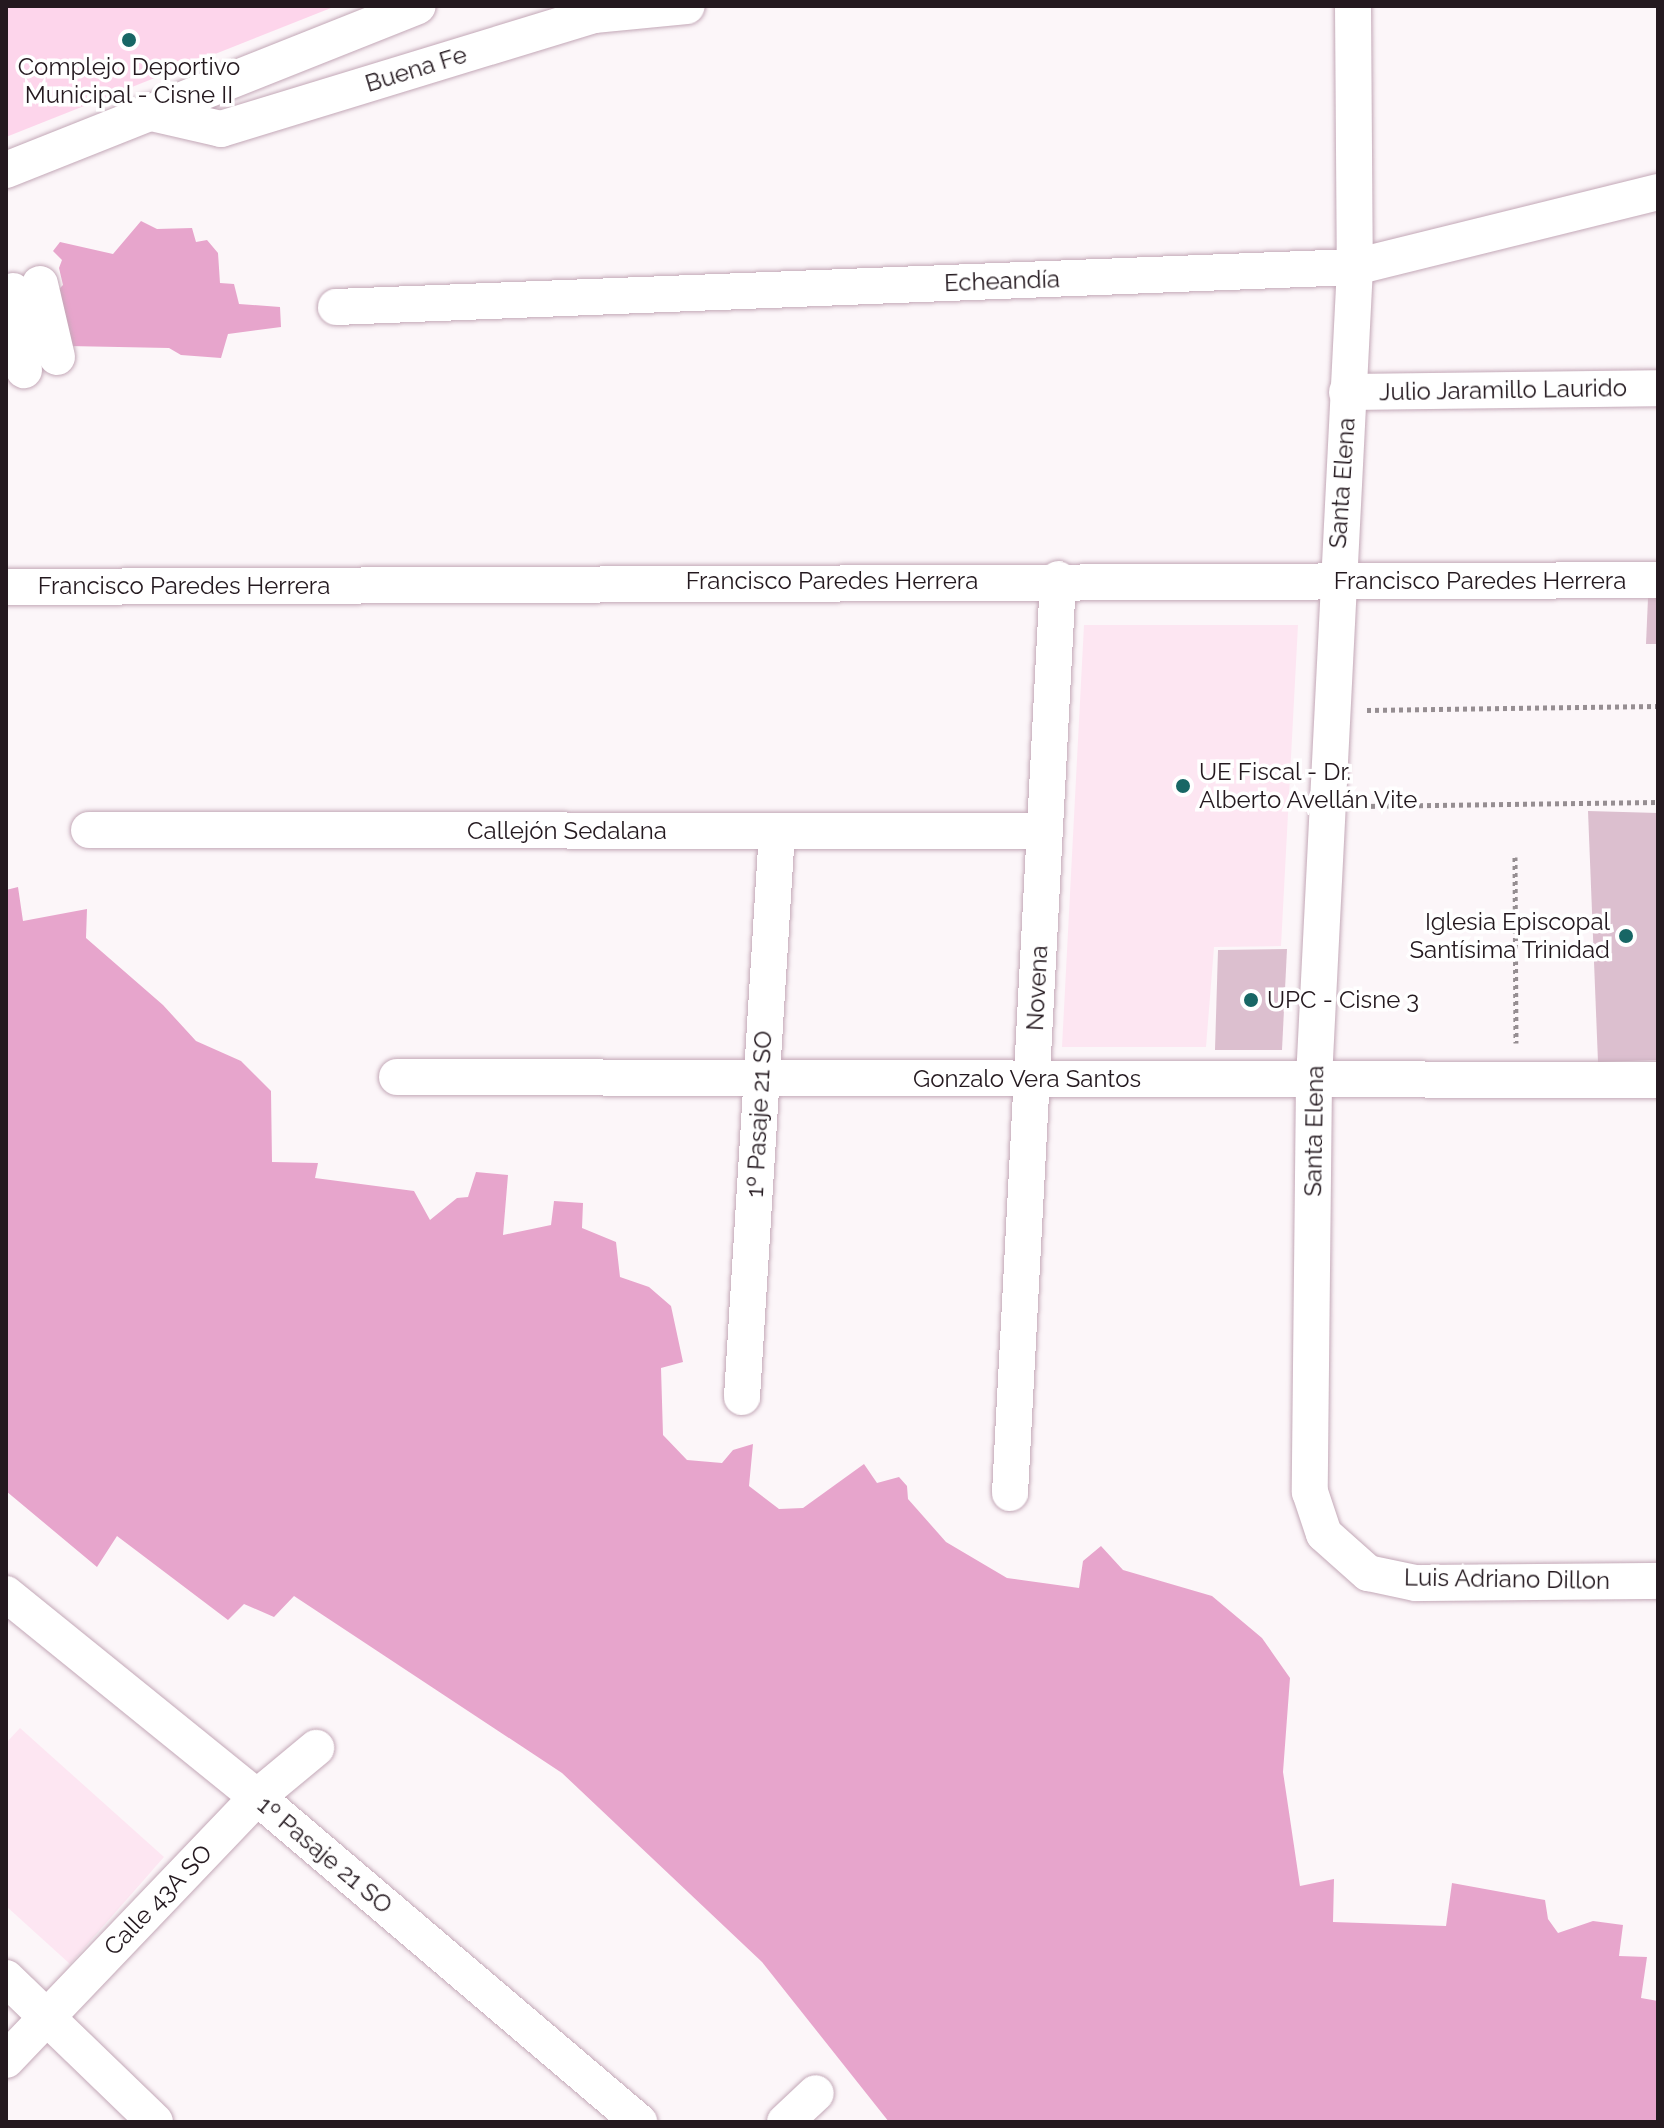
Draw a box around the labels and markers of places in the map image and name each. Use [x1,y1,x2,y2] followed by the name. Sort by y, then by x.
[120,31,138,49] marker: Complejo Deportivo Municipal - Cisne II
[18,53,240,109] place label: Complejo Deportivo Municipal - Cisne II
[1199,758,1419,814] place label: UE Fiscal - Dr. Alberto Avellán Vite
[1174,777,1192,795] marker: UE Fiscal - Dr. Alberto Avellán Vite
[1409,908,1610,964] place label: Iglesia Episcopal Santísima Trinidad
[1617,927,1635,945] marker: Iglesia Episcopal Santísima Trinidad
[1267,986,1419,1014] place label: UPC - Cisne 3
[1242,991,1260,1009] marker: UPC - Cisne 3

